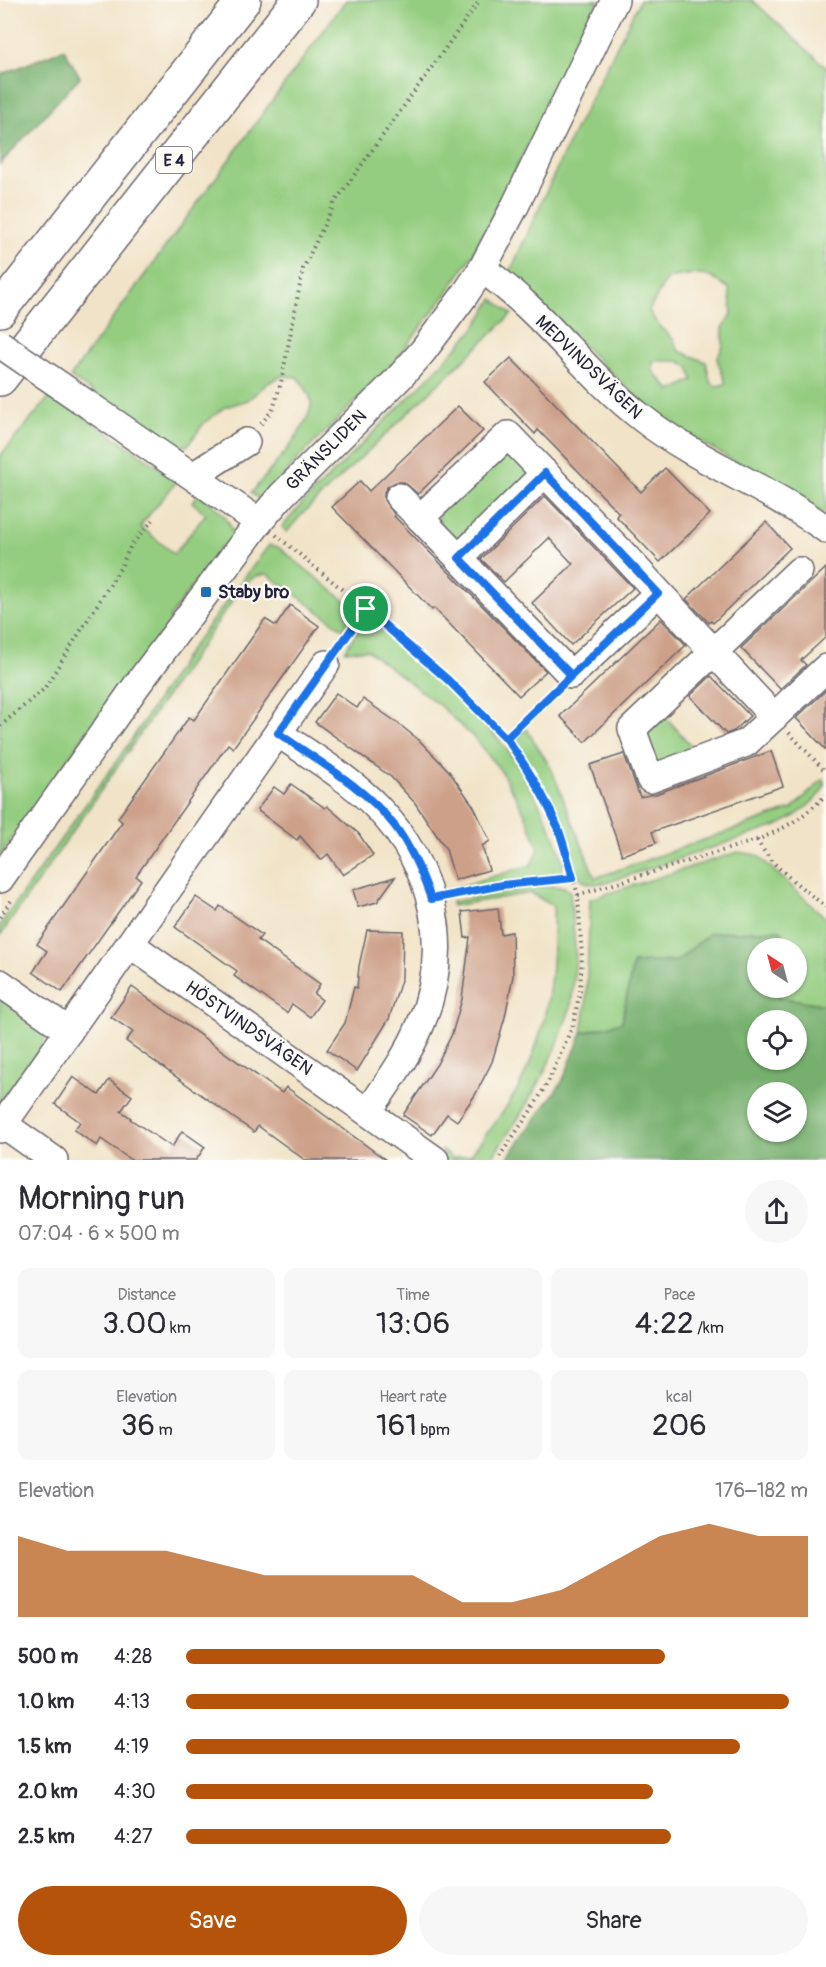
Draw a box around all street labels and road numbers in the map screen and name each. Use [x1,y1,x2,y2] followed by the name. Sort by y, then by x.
[156,147,192,173] road number: E 4
[530,310,647,424] street label: MEDVINDSVÄGEN
[281,405,372,496] street label: GRÄNSLIDEN
[180,976,317,1081] street label: HÖSTVINDSVÄGEN

